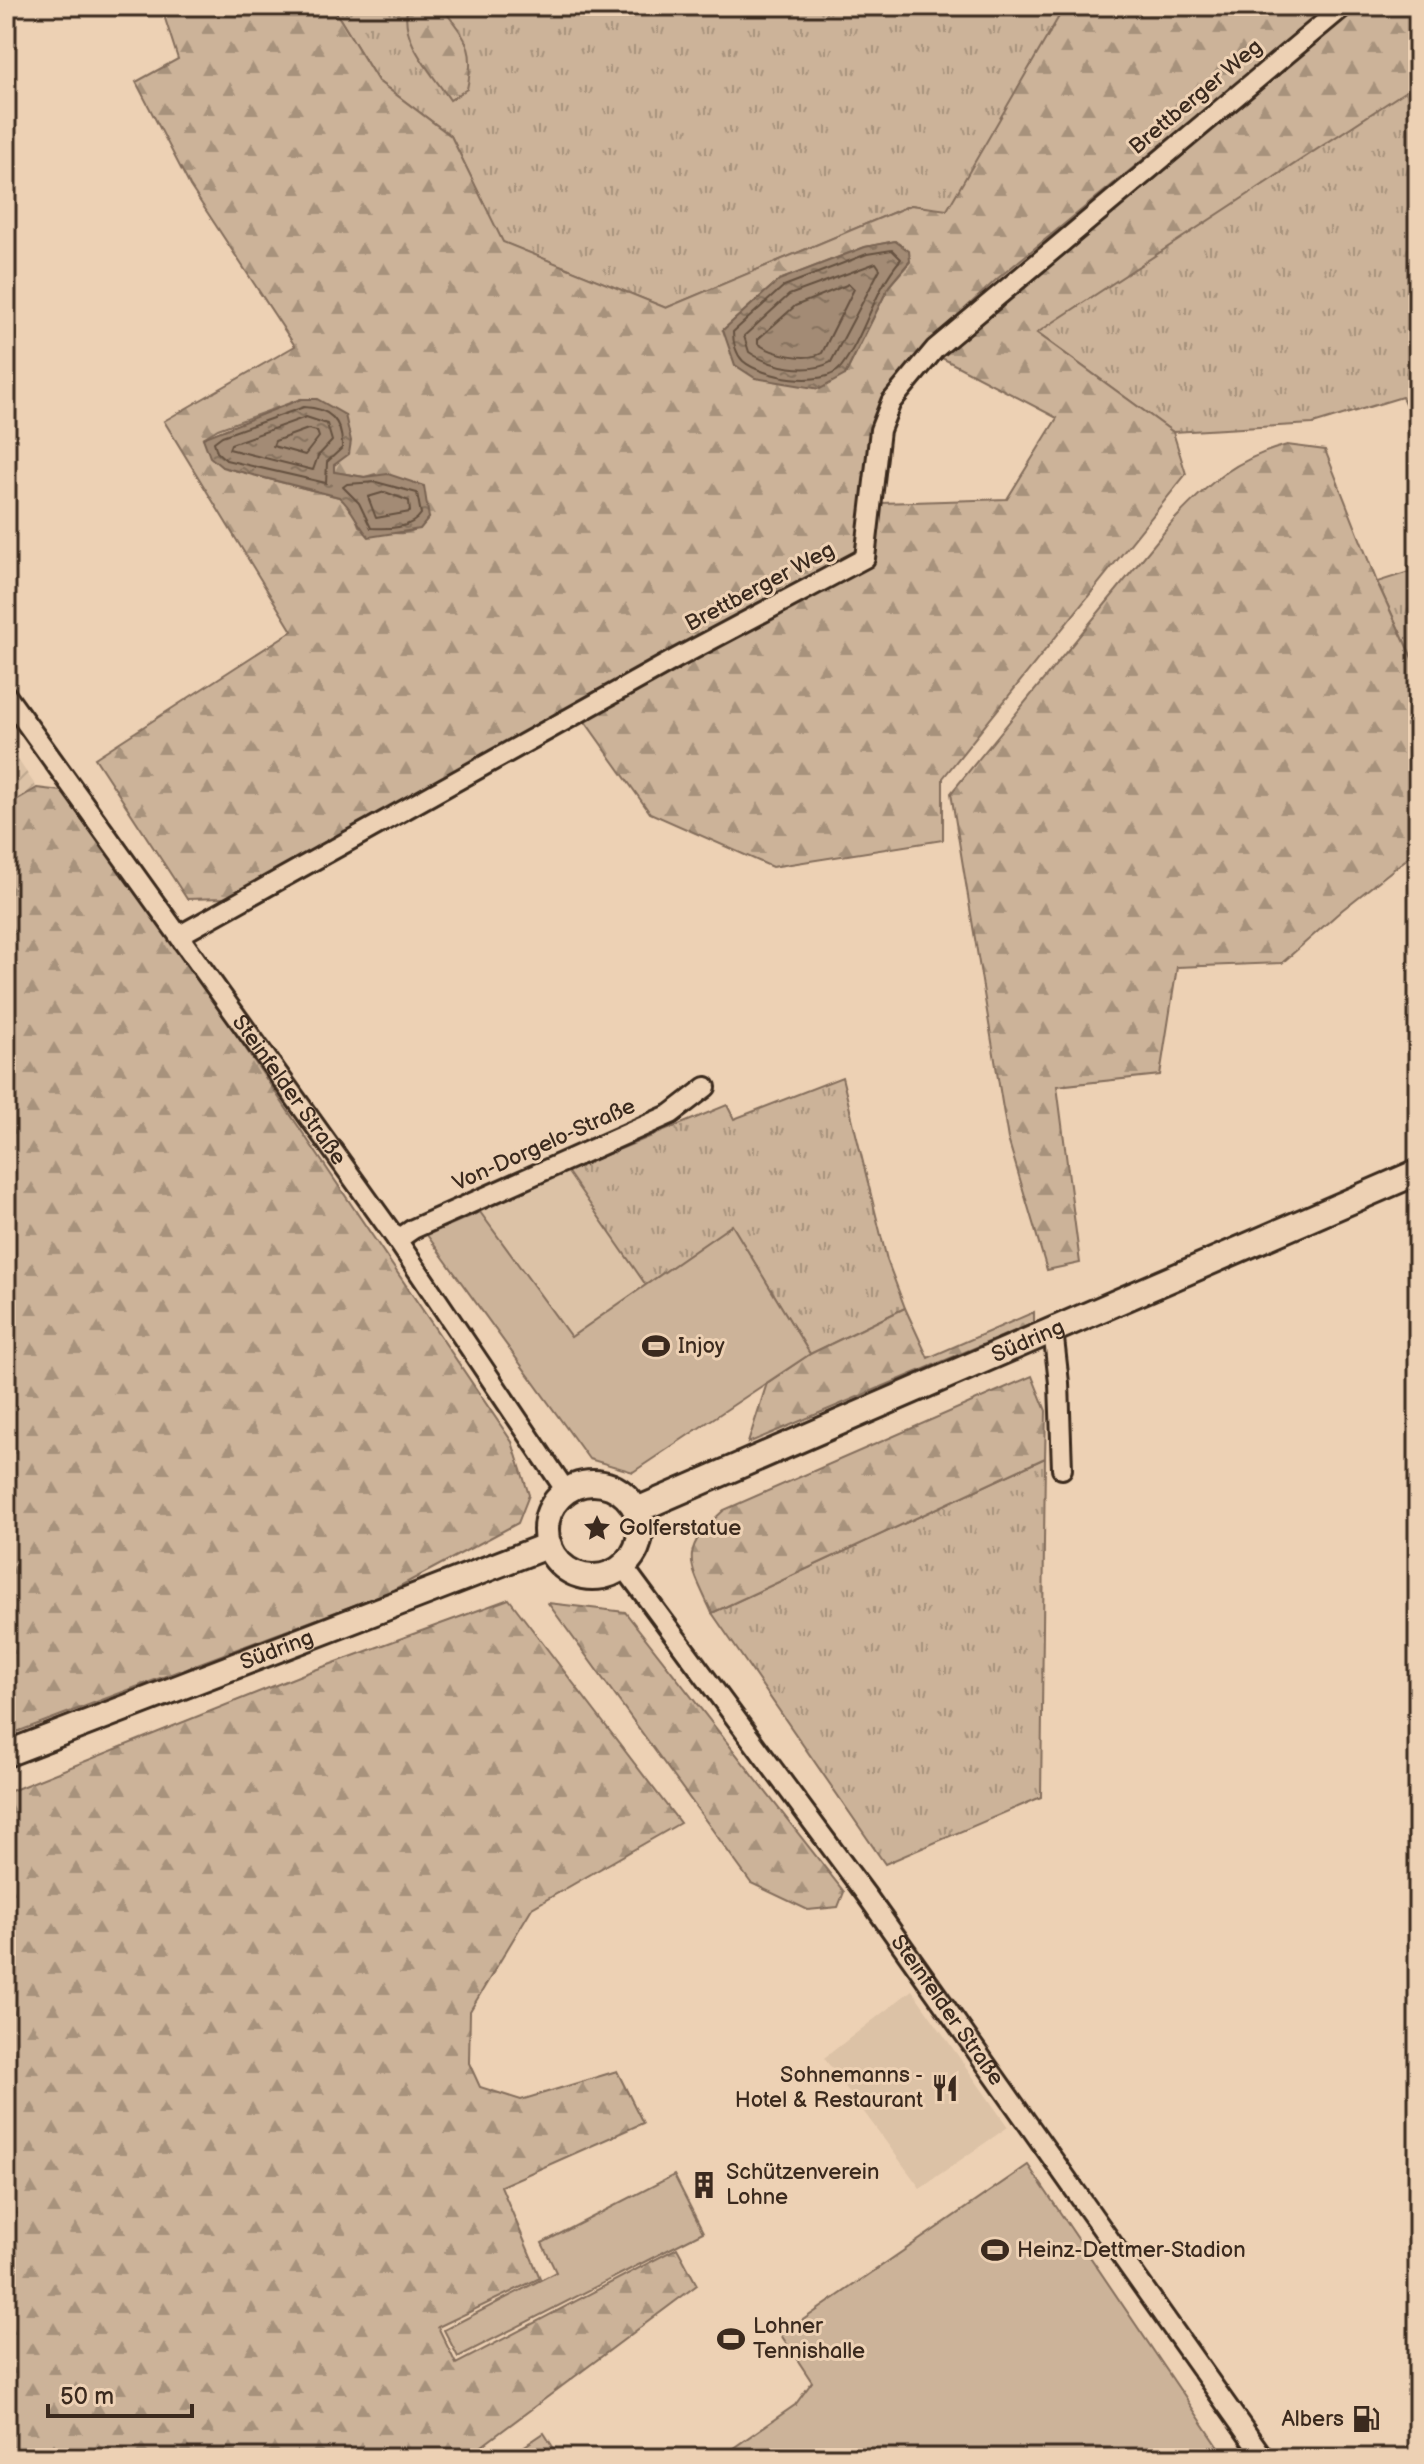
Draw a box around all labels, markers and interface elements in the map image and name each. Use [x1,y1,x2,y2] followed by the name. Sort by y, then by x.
[1124,33,1268,161] street label: Brettberger Weg
[681,536,839,638] street label: Brettberger Weg
[226,1009,352,1170] street label: Steinfelder Straße
[449,1093,639,1197] street label: Von-Dorgelo-Straße
[987,1313,1068,1368] street label: Südring
[641,1331,671,1361] sports icon: Injoy
[678,1333,725,1360] place label: Injoy
[582,1513,612,1543] place icon: Golferstatue
[619,1515,741,1542] place label: Golferstatue
[236,1623,317,1676] street label: Südring
[885,1929,1010,2091] street label: Steinfelder Straße
[735,2062,923,2114] place label: Sohnemanns - Hotel & Restaurant
[930,2073,960,2103] restaurant icon: Sohnemanns - Hotel & Restaurant
[726,2159,879,2211] place label: Schützenverein Lohne
[689,2170,719,2200] building icon: Schützenverein Lohne
[980,2235,1010,2265] sports icon: Heinz-Dettmer-Stadion
[1017,2237,1246,2264] place label: Heinz-Dettmer-Stadion
[753,2313,865,2365] place label: Lohner Tennishalle
[716,2324,746,2354] sports icon: Lohner Tennishalle
[48,2368,192,2418] scale bar
[60,2382,114,2411] text: 50 m
[1351,2404,1381,2434] fuel station icon: Albers
[1281,2406,1344,2433] place label: Albers

